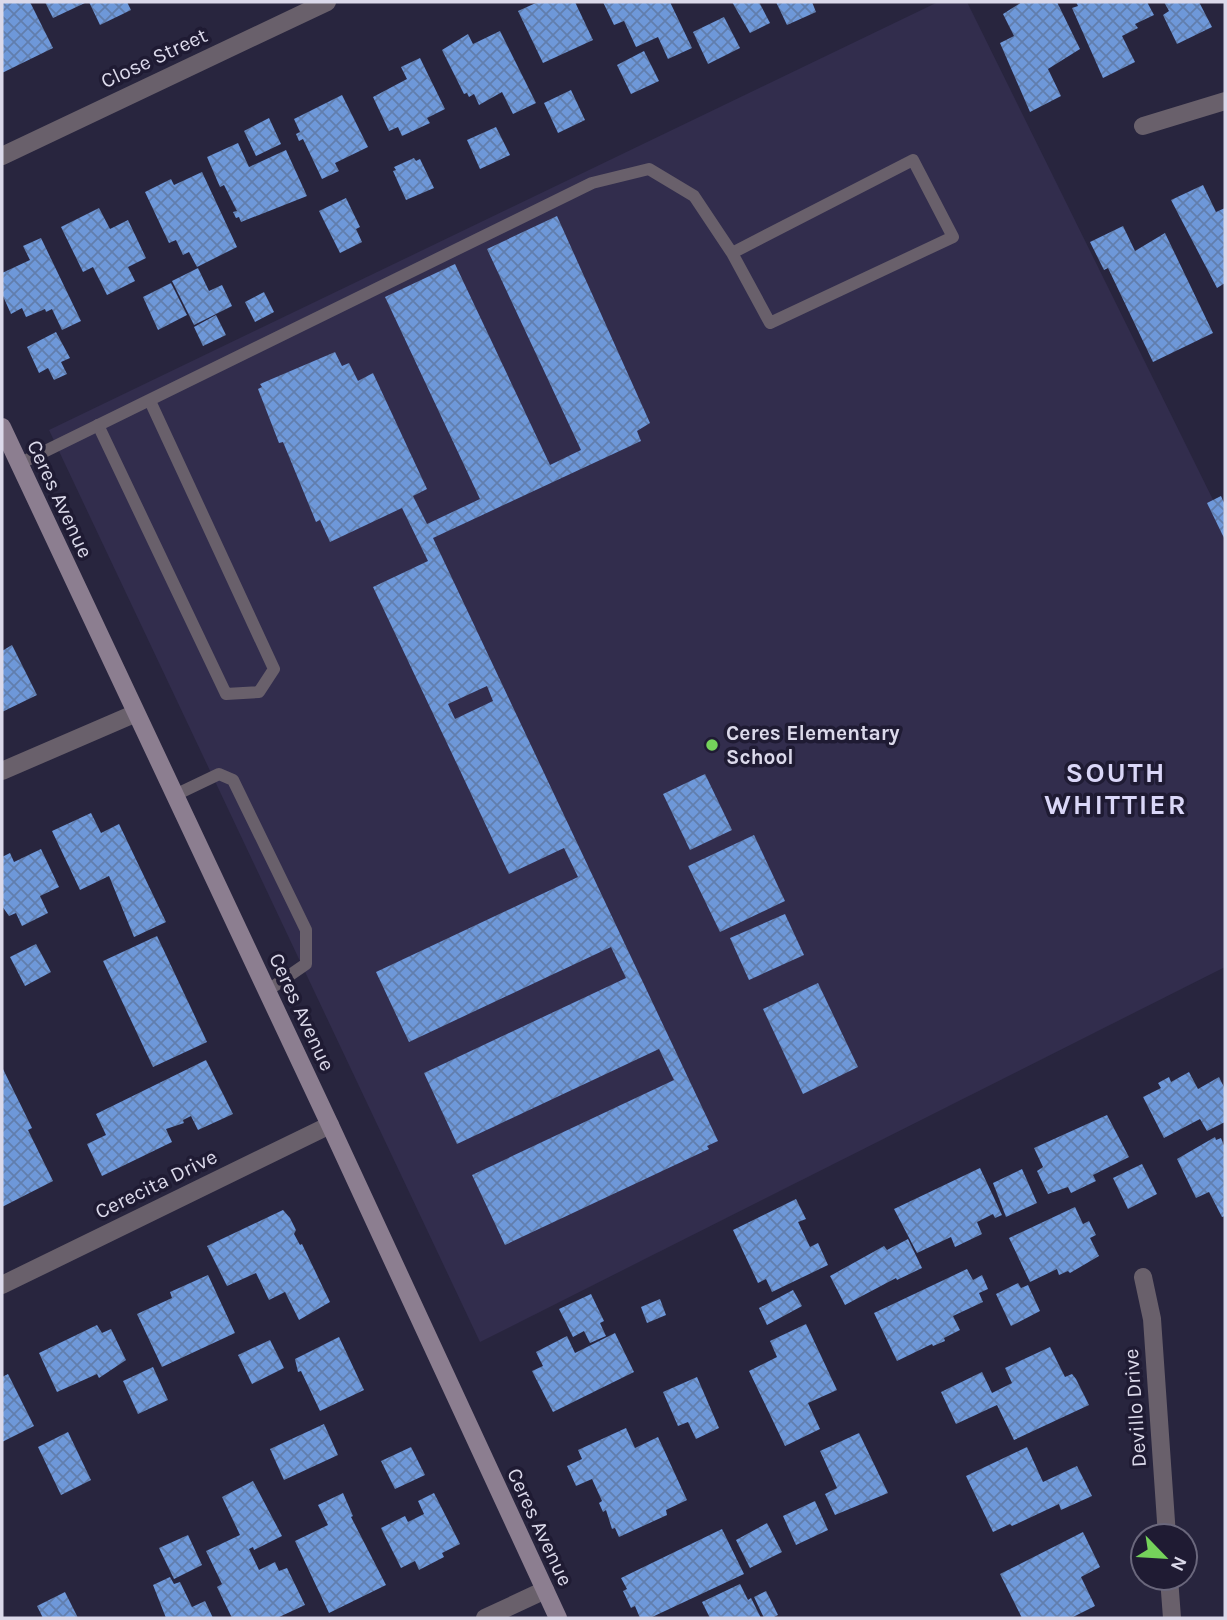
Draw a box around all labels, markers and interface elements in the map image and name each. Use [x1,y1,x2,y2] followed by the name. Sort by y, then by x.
[97,23,211,93] street label: Close Street
[22,436,98,562] street label: Ceres Avenue
[726,721,900,769] place label: Ceres Elementary School
[704,737,720,753] marker: Ceres Elementary School
[1044,756,1188,821] district label: SOUTH WHITTIER
[264,949,340,1075] street label: Ceres Avenue
[91,1144,221,1224] street label: Cerecita Drive
[1119,1348,1151,1468] street label: Devillo Drive
[502,1464,578,1590] street label: Ceres Avenue
[1129,1522,1199,1592] north arrow
[1166,1553,1191,1575] text: N

